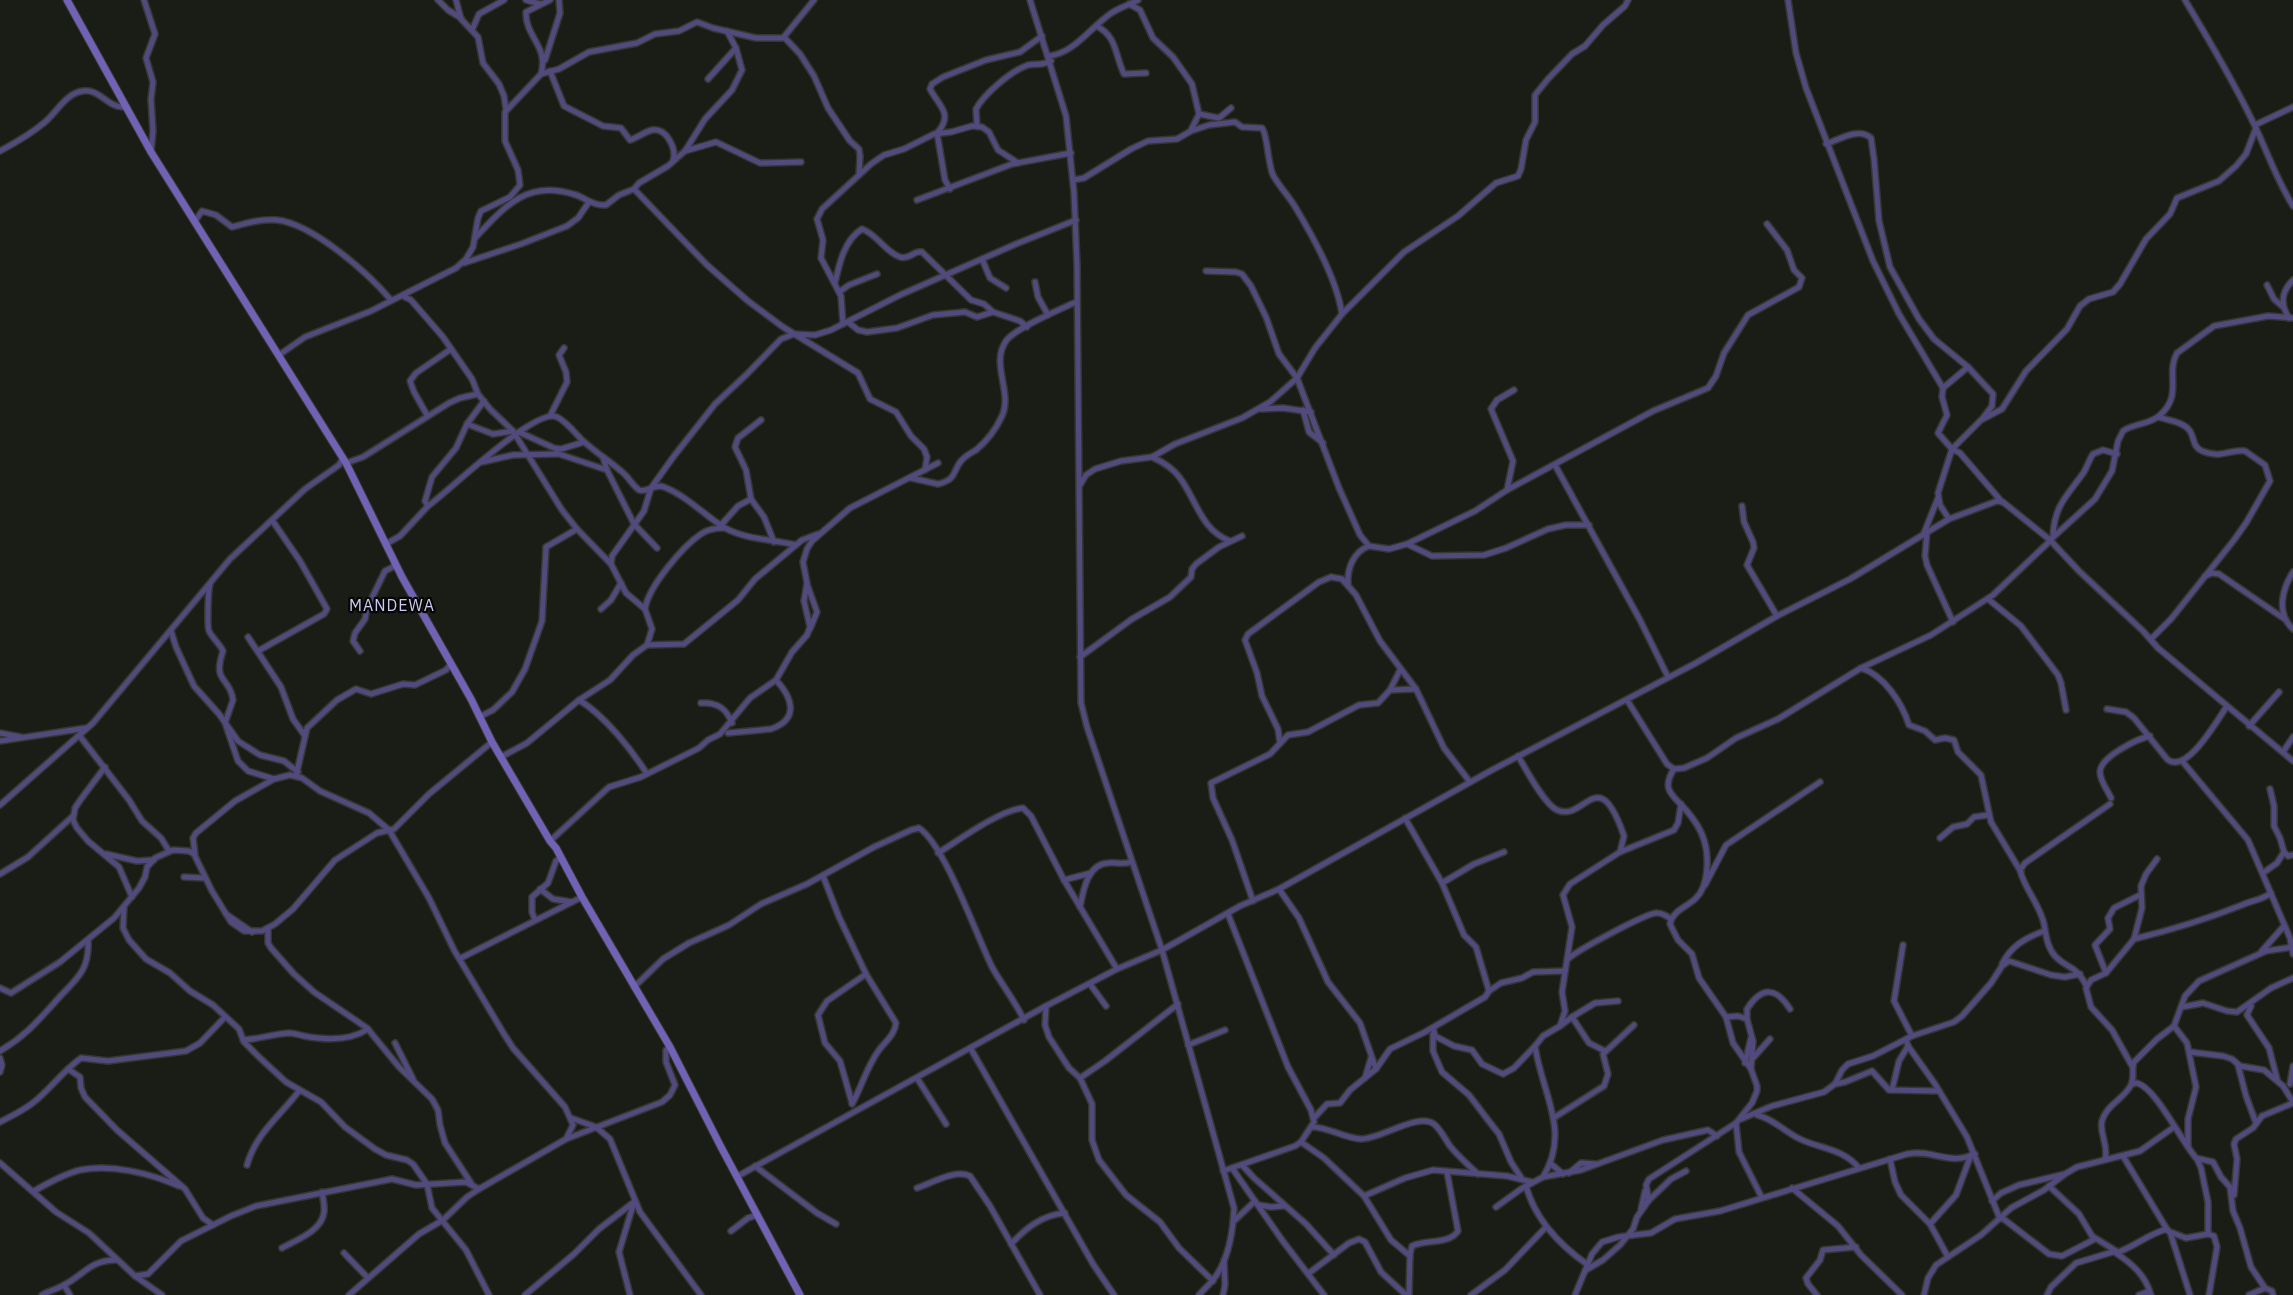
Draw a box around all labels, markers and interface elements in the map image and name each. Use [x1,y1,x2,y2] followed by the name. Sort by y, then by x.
[349,595,435,615] district label: MANDEWA

